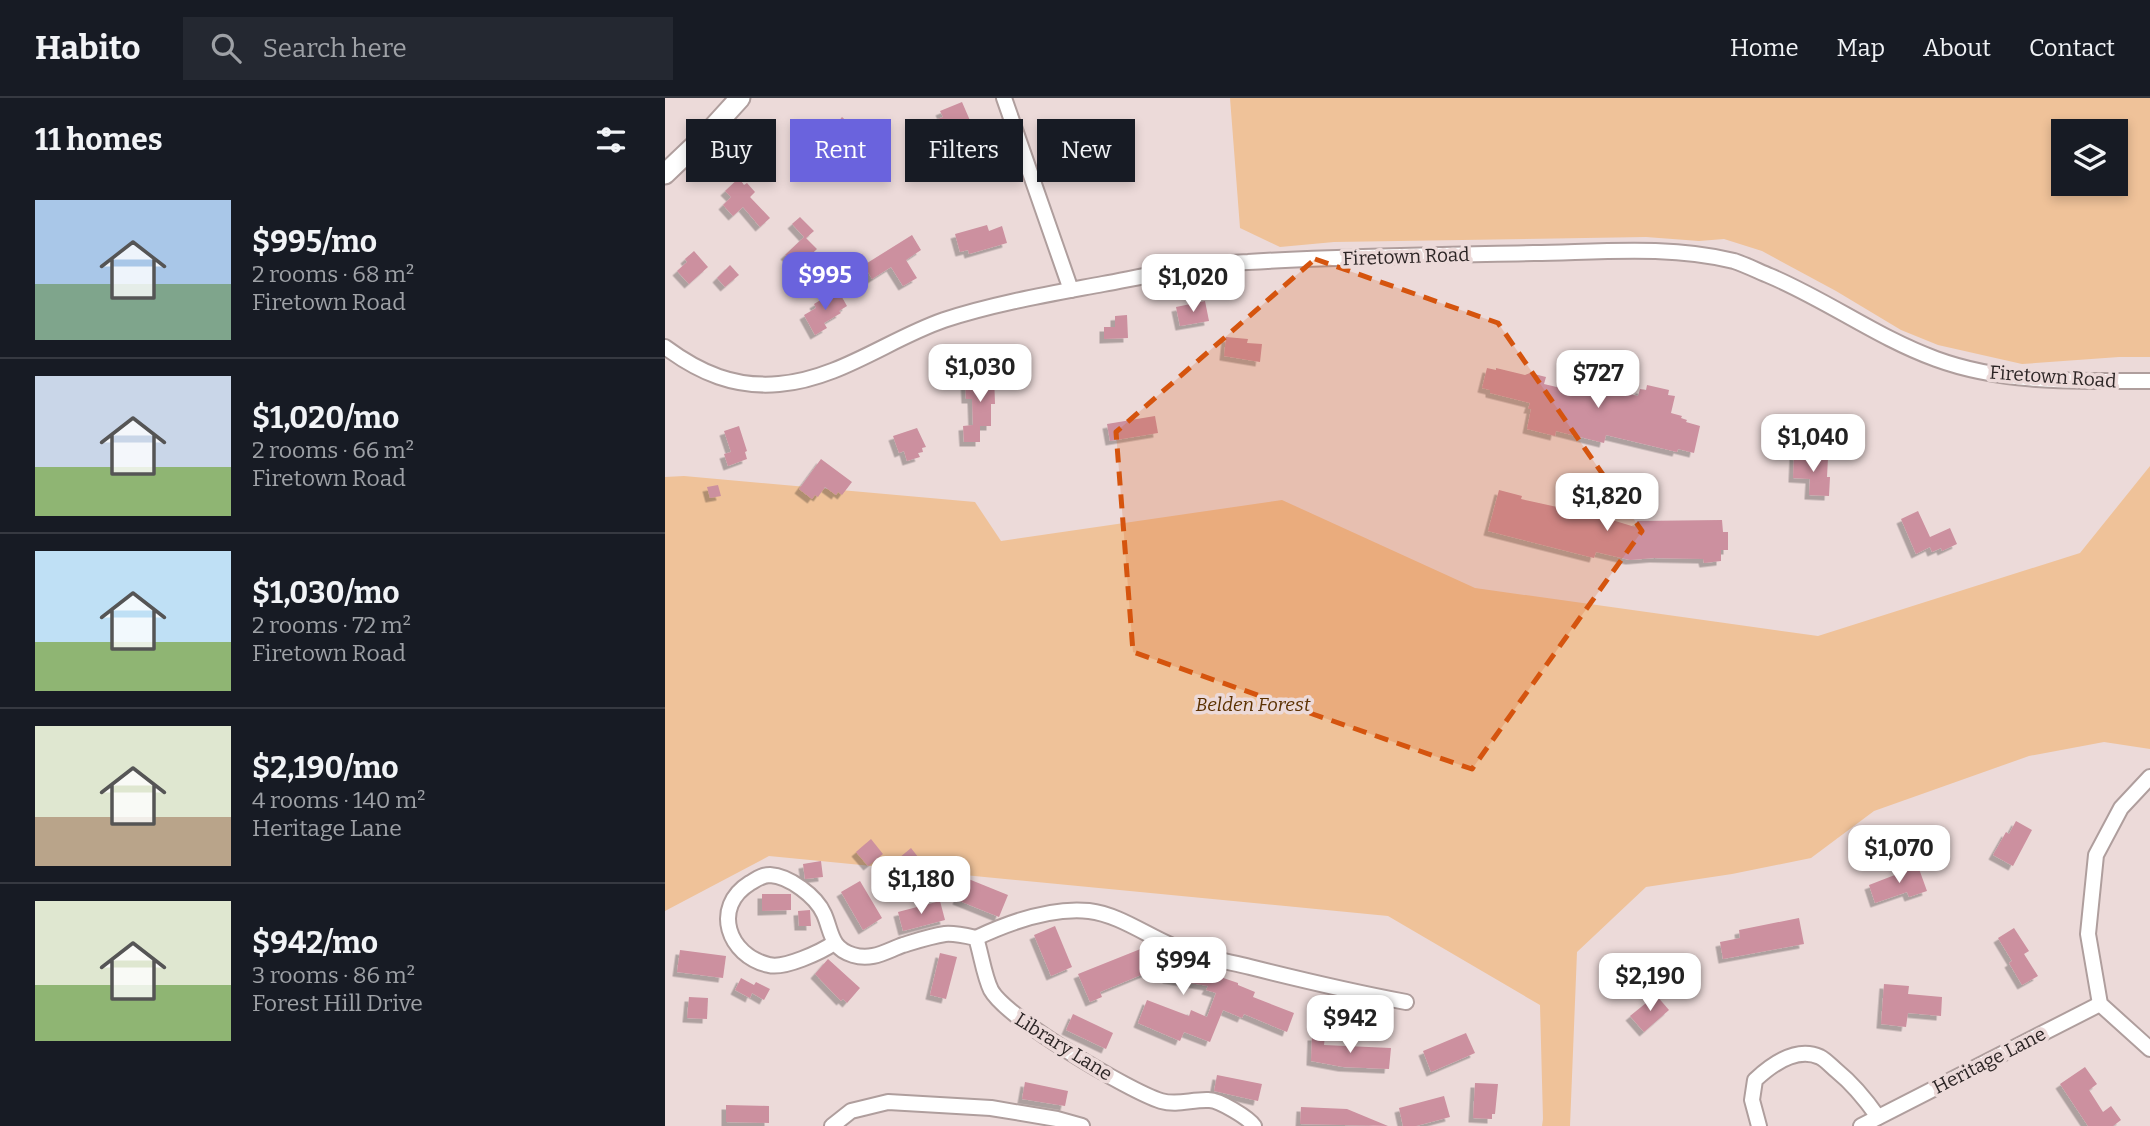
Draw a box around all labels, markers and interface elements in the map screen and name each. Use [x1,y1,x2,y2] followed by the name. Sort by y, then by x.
[183,17,673,80] search box
[35,28,141,68] text: Habito
[207,29,245,67] icon: search
[263,33,407,64] text: Search here
[1730,34,1799,62] text: Home
[1837,34,1885,62] text: Map
[1923,34,1991,62] text: About
[2029,34,2115,62] text: Contact
[686,119,776,182] chip: Buy
[790,119,891,182] chip: Rent
[905,119,1023,182] chip: Filters
[1037,119,1135,182] chip: New
[2051,119,2128,196] map controls
[2051,119,2128,196] button: layers
[592,121,630,159] icon: filters
[35,122,163,158] text: 11 homes
[252,224,377,260] text: $995/mo
[91,228,175,312] icon: home
[1342,243,1470,270] street label: Firetown Road
[784,252,866,312] pin: $995
[1136,254,1250,314] pin: $1,020
[252,260,414,288] text: 2 rooms · 68 m²
[798,261,852,289] text: $995
[1158,263,1228,291] text: $1,020
[252,288,406,316] text: Firetown Road
[923,344,1037,404] pin: $1,030
[1557,350,1639,410] pin: $727
[944,353,1016,381] text: $1,030
[1572,359,1624,387] text: $727
[1989,361,2117,392] street label: Firetown Road
[252,400,399,436] text: $1,020/mo
[91,404,175,488] icon: home
[1756,414,1870,474] pin: $1,040
[1777,423,1849,451] text: $1,040
[252,436,414,464] text: 2 rooms · 66 m²
[252,464,406,492] text: Firetown Road
[1550,474,1664,533] pin: $1,820
[1572,482,1642,510] text: $1,820
[252,575,400,611] text: $1,030/mo
[91,579,175,663] icon: home
[252,611,411,639] text: 2 rooms · 72 m²
[252,639,406,667] text: Firetown Road
[1195,693,1311,716] park label: Belden Forest
[252,750,399,786] text: $2,190/mo
[91,754,175,838] icon: home
[252,786,425,814] text: 4 rooms · 140 m²
[252,814,402,842] text: Heritage Lane
[1842,826,1956,885] pin: $1,070
[1864,834,1934,862] text: $1,070
[864,856,978,916] pin: $1,180
[887,865,955,893] text: $1,180
[252,925,378,961] text: $942/mo
[91,929,175,1013] icon: home
[1142,937,1224,997] pin: $994
[1155,946,1211,974] text: $994
[1593,954,1707,1013] pin: $2,190
[252,961,415,989] text: 3 rooms · 86 m²
[1615,962,1685,990] text: $2,190
[252,989,423,1017] text: Forest Hill Drive
[1309,996,1391,1055] pin: $942
[1323,1004,1377,1032] text: $942
[1011,1007,1117,1085] street label: Library Lane
[1929,1022,2050,1099] street label: Heritage Lane

